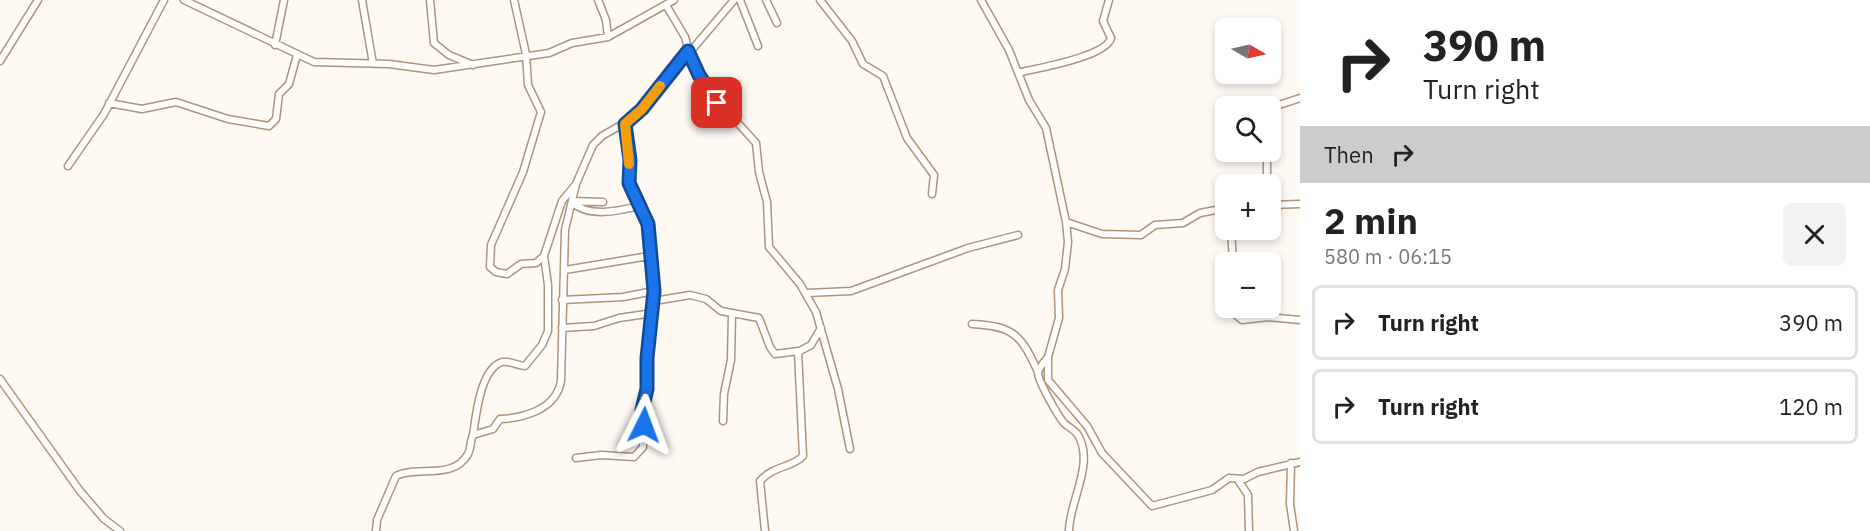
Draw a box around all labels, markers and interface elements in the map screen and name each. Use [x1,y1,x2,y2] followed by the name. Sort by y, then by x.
[1215,18,1281,84] north arrow
[1215,18,1281,318] map controls
[1423,18,1546,73] text: 390 m
[1324,24,1402,102] icon: right
[1423,71,1540,106] text: Turn right
[691,77,742,128] pin
[700,86,733,119] icon: arrive
[1215,96,1281,162] button: search
[1386,138,1419,171] icon: right
[1324,140,1374,169] text: Then
[1215,174,1281,240] button: +
[1324,197,1418,244] text: 2 min
[1783,203,1846,266] button: close
[1324,243,1452,270] text: 580 m · 06:15
[1215,252,1281,318] button: −
[1327,306,1360,339] icon: right
[1378,308,1479,337] text: Turn right
[1779,308,1843,337] text: 390 m
[1327,390,1360,423] icon: right
[1378,392,1479,421] text: Turn right
[1779,392,1843,421] text: 120 m
[612,393,676,457] position arrow

